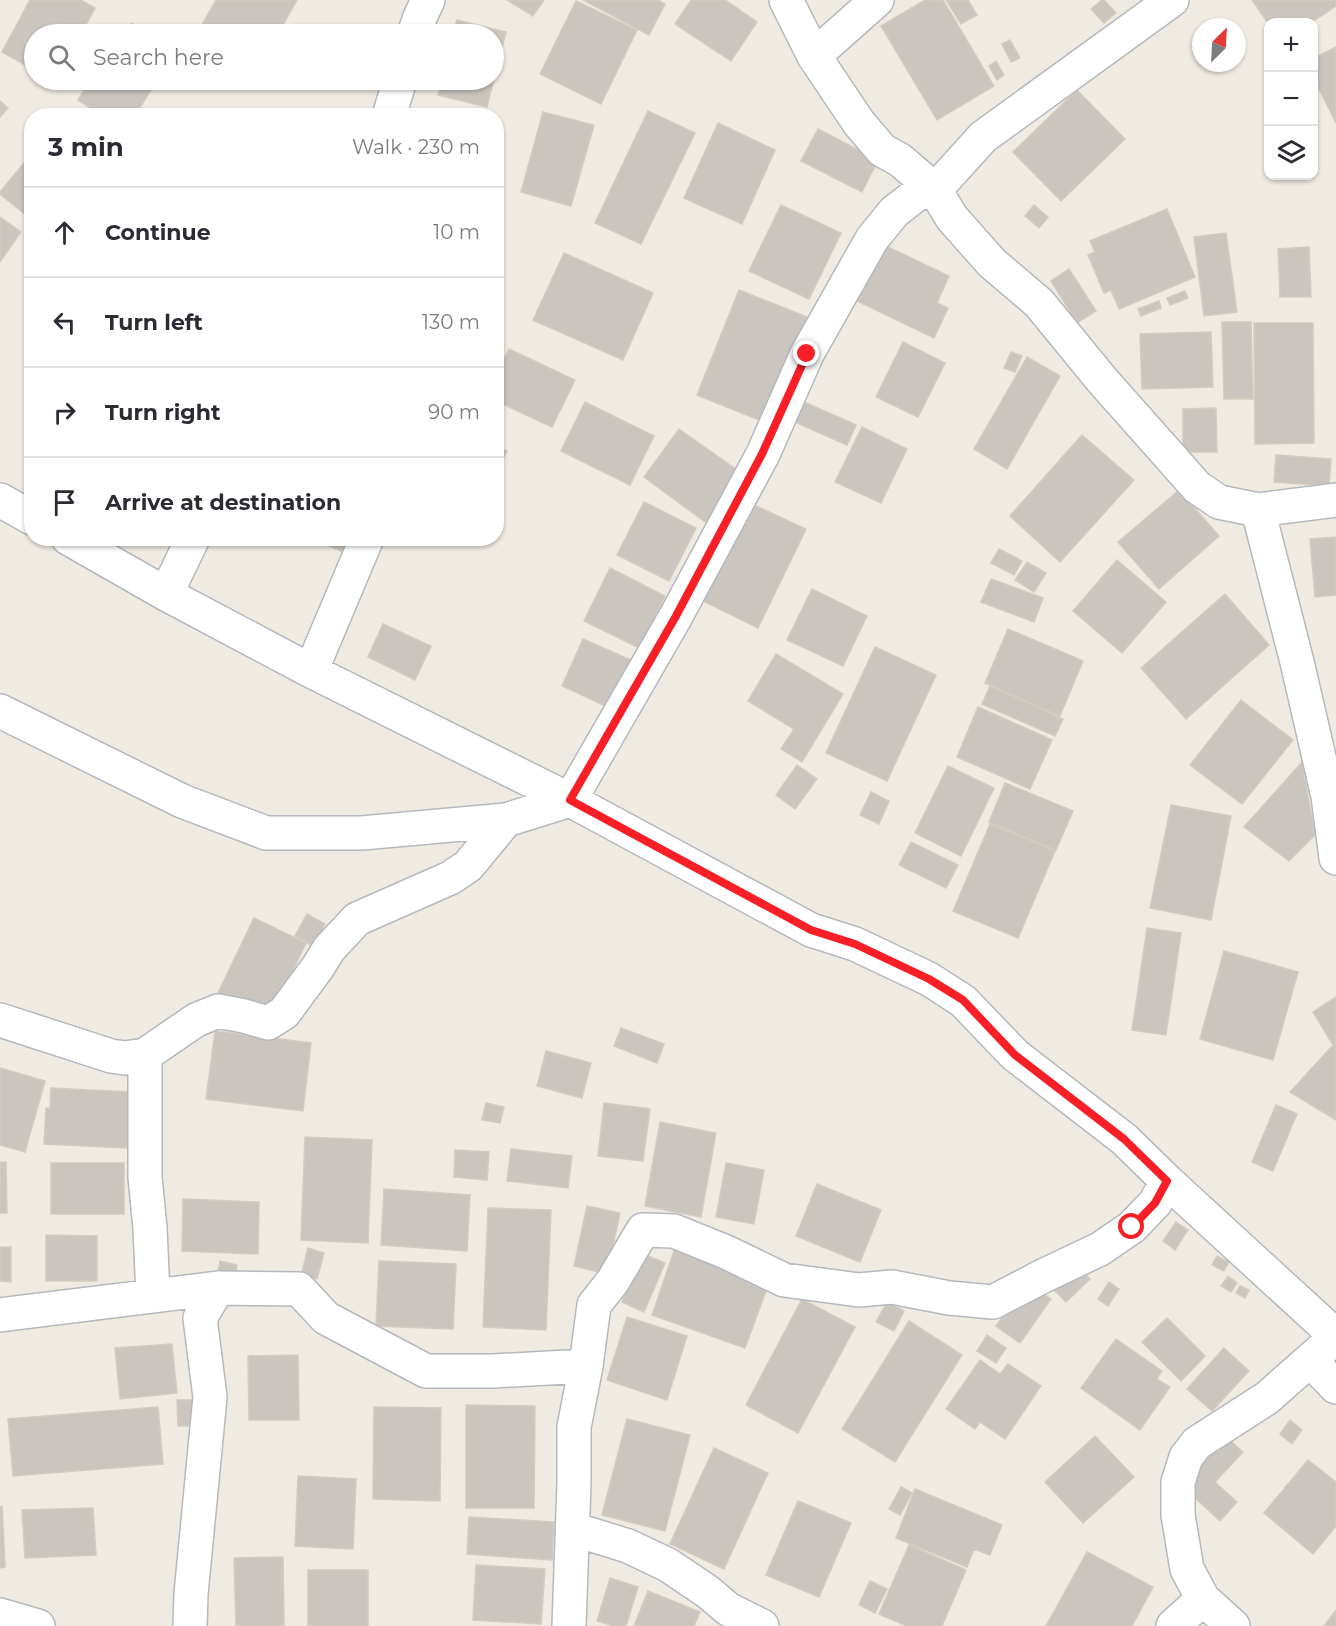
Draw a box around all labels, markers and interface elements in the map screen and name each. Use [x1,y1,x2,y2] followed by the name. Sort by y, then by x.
[1192,18,1246,72] north arrow
[1264,18,1318,180] map controls
[1264,18,1318,72] button: +
[24,24,504,90] search box
[45,41,78,74] icon: search
[93,44,224,71] text: Search here
[1264,72,1318,126] button: −
[1264,126,1318,180] button: layers
[48,131,124,163] text: 3 min
[352,135,480,159] text: Walk · 230 m
[48,216,81,249] icon: ahead
[105,219,211,246] text: Continue
[433,220,480,244] text: 10 m
[48,306,81,339] icon: left
[105,309,203,336] text: Turn left
[422,310,480,334] text: 130 m
[793,340,819,366] route end
[48,396,81,429] icon: right
[105,399,220,426] text: Turn right
[428,400,480,424] text: 90 m
[48,486,81,519] icon: arrive
[105,489,341,516] text: Arrive at destination
[1118,1213,1144,1239] route start

